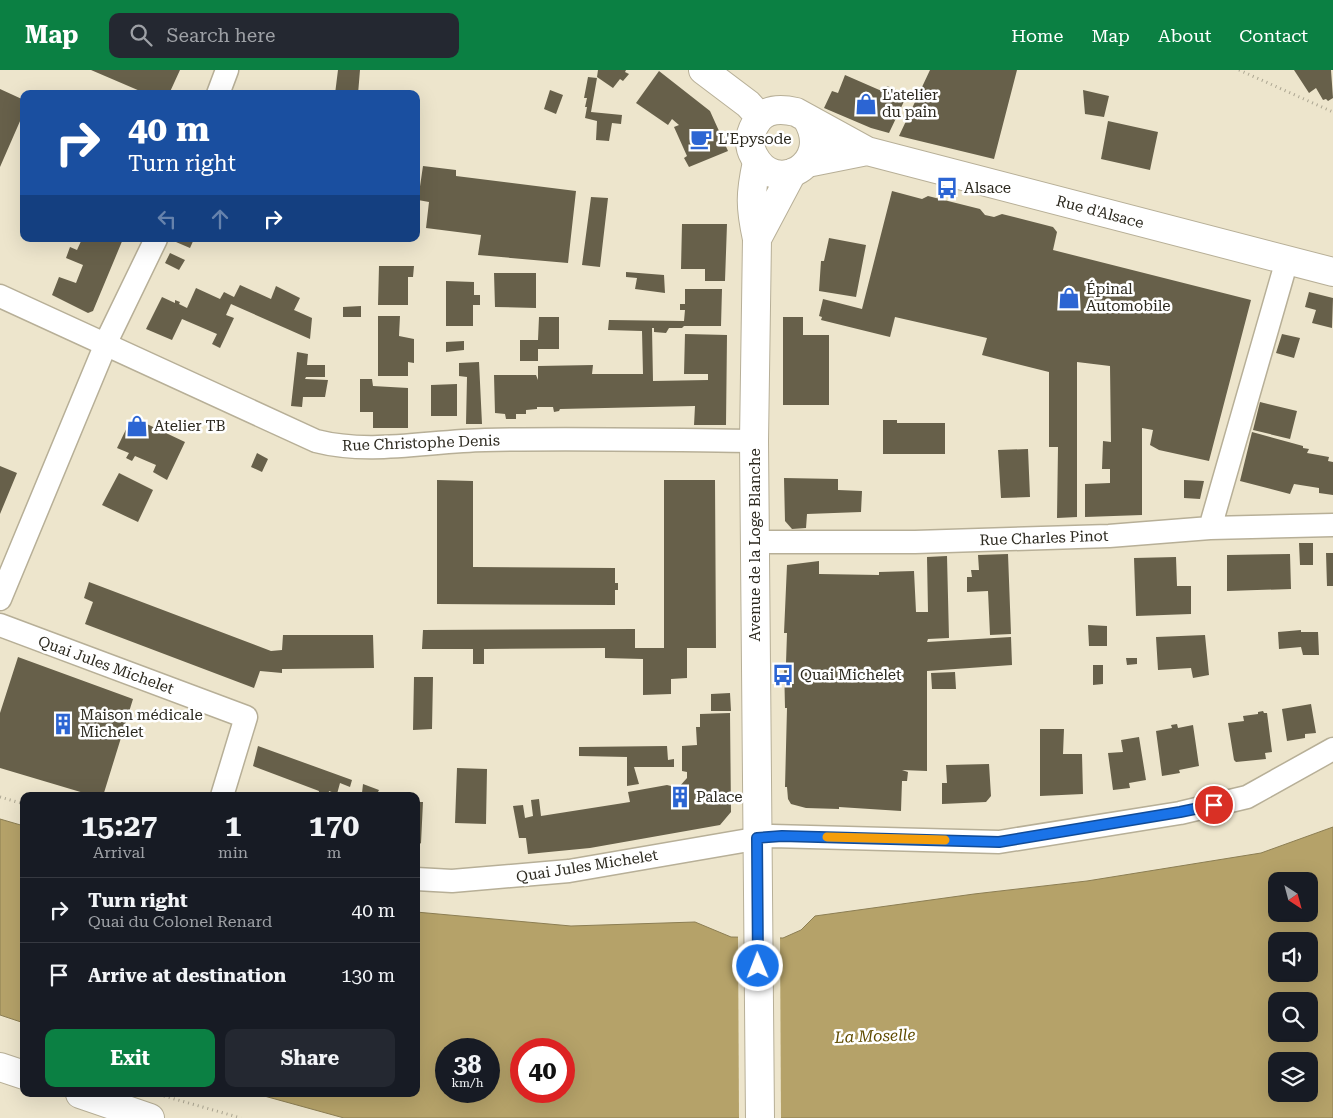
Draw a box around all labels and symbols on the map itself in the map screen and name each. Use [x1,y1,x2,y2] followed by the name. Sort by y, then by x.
[882,86,938,121] place label: L'atelier du pain
[853,91,879,117] shop icon: L'atelier du pain
[688,126,714,152] cafe icon: L'Epysode
[718,130,792,148] place label: L'Epysode
[934,175,960,201] bus stop icon: Alsace
[964,179,1011,197] place label: Alsace
[1054,192,1146,232] street label: Rue d'Alsace
[1086,280,1171,315] place label: Épinal Automobile
[1056,285,1082,311] shop icon: Épinal Automobile
[124,413,150,439] shop icon: Atelier TB
[154,417,226,435] place label: Atelier TB
[342,431,500,455] street label: Rue Christophe Denis
[746,448,764,642] street label: Avenue de la Loge Blanche
[979,527,1109,549] street label: Rue Charles Pinot
[36,632,177,698] street label: Quai Jules Michelet
[770,662,796,688] bus stop icon: Quai Michelet
[800,666,902,684] place label: Quai Michelet
[80,706,203,741] place label: Maison médicale Michelet
[50,711,76,737] building icon: Maison médicale Michelet
[667,784,693,810] building icon: Palace
[1193,784,1235,826] pin
[696,788,743,806] place label: Palace
[515,846,659,886] street label: Quai Jules Michelet
[1268,872,1318,922] north arrow
[731,939,783,991] position arrow
[833,1025,916,1047] water label: La Moselle
[510,1038,575,1103] speed limit sign: 40

